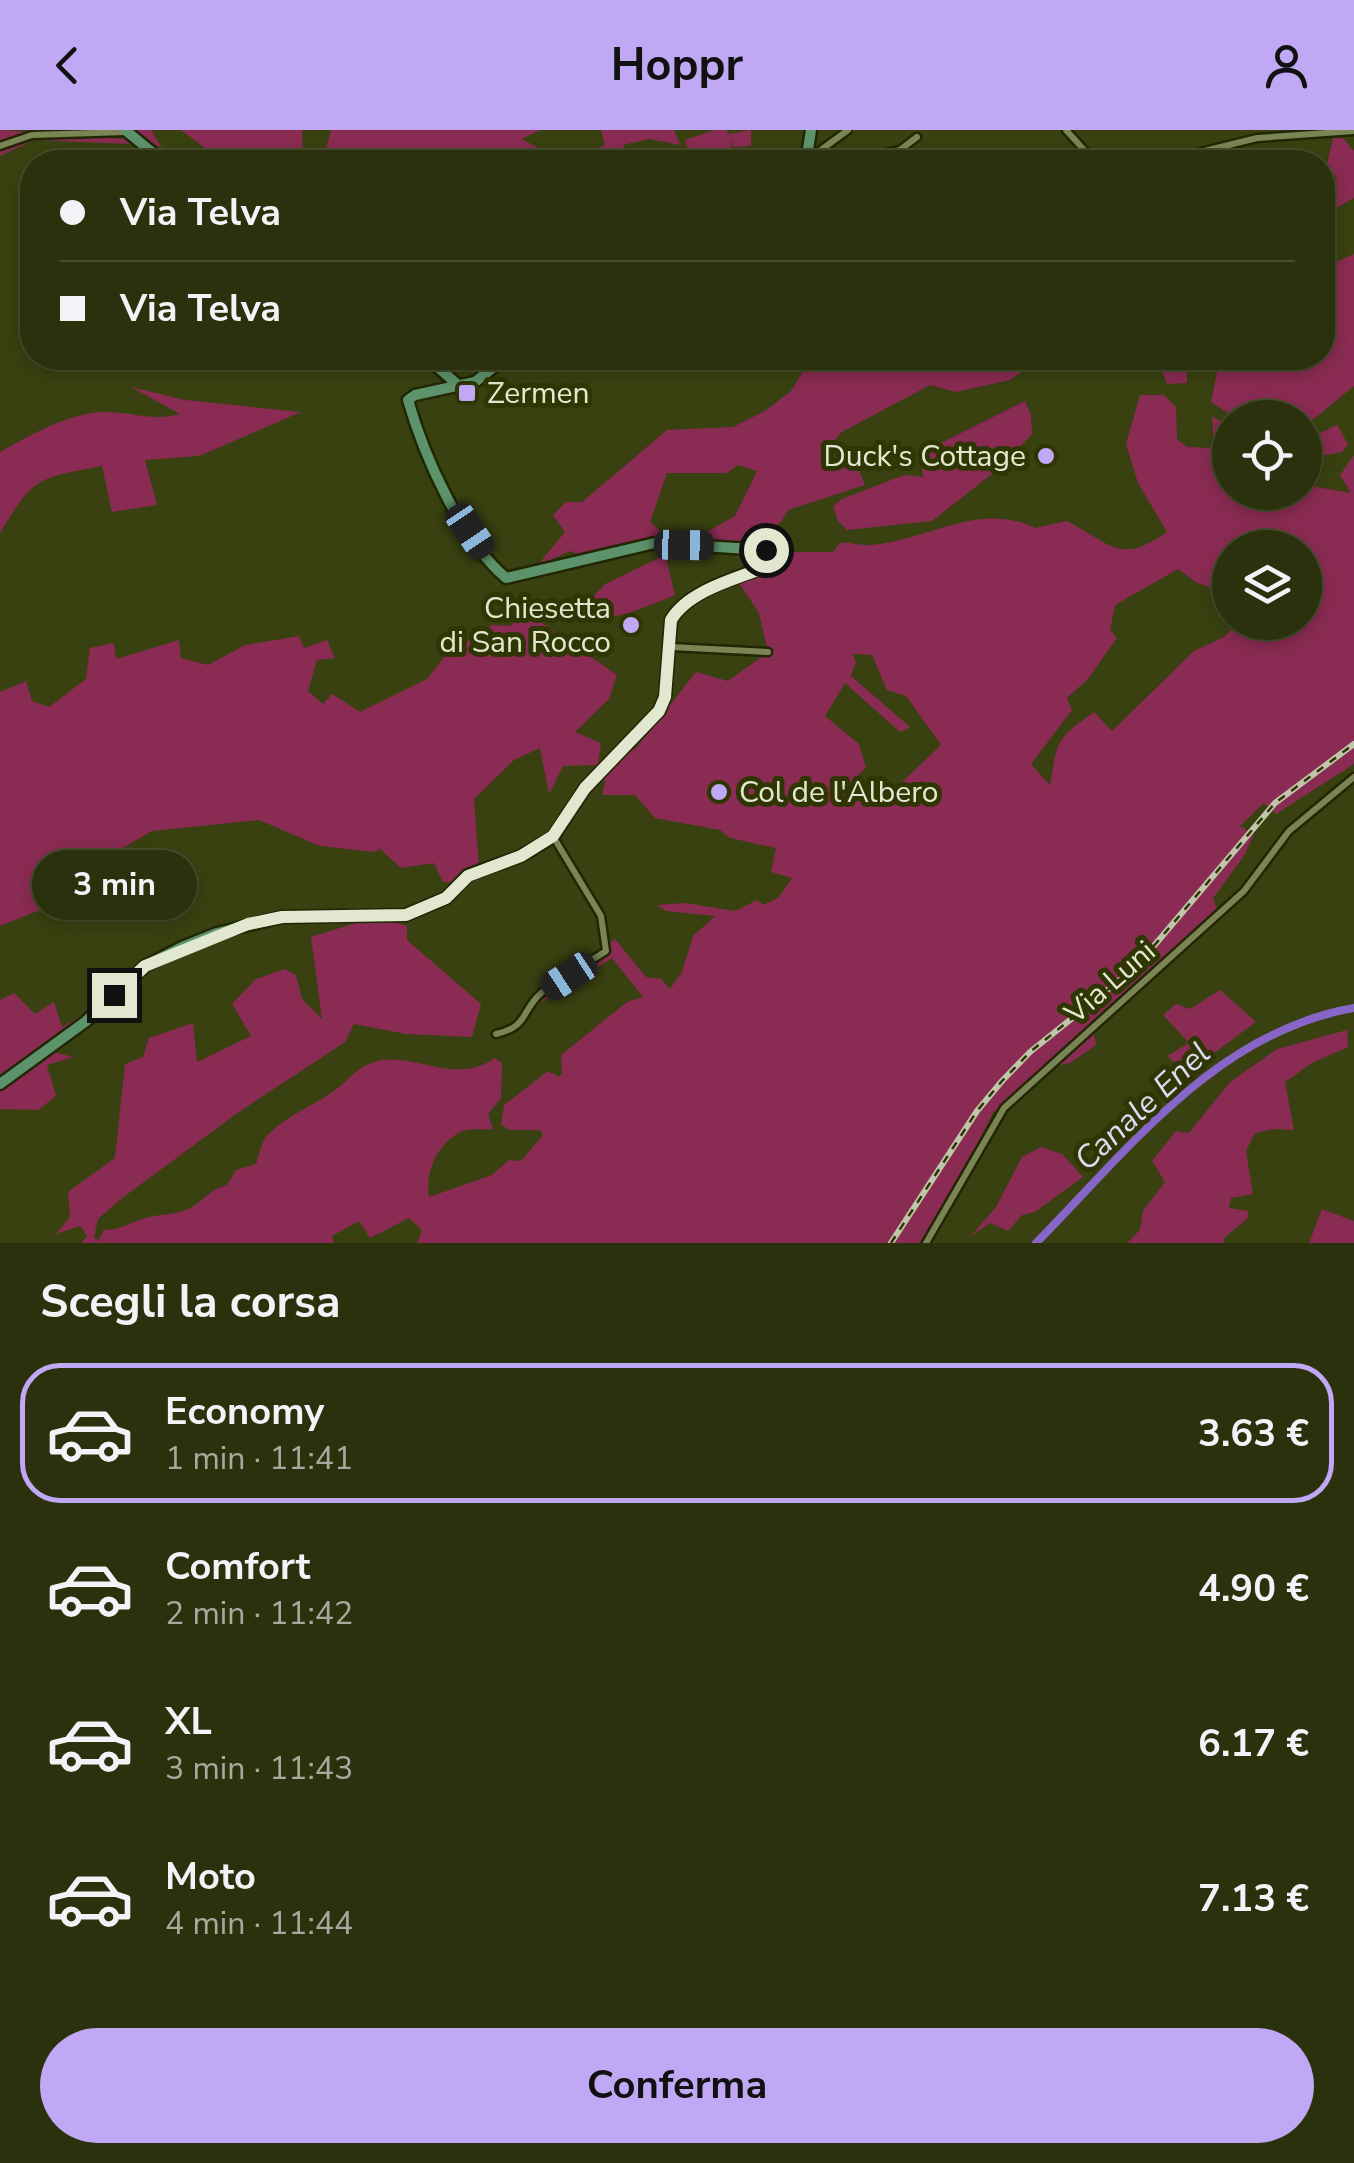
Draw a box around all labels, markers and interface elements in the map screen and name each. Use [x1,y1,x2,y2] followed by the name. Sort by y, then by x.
[611,35,743,96] text: Hoppr
[40,38,95,93] icon: back
[1259,38,1314,93] icon: person
[120,187,281,238] text: Via Telva
[120,283,281,334] text: Via Telva
[487,373,590,414] place label: Zermen
[456,382,478,404] marker: Zermen
[1212,400,1322,640] map controls
[1212,400,1322,510] button: locate
[824,436,1026,477] place label: Duck's Cottage
[1035,445,1057,467] marker: Duck's Cottage
[441,498,499,564] car
[744,528,789,573] route start
[654,529,714,561] car
[1212,530,1322,640] button: layers
[439,588,611,663] place label: Chiesetta di San Rocco
[620,614,642,636] marker: Chiesetta di San Rocco
[739,772,938,813] place label: Col de l'Albero
[708,781,730,803] marker: Col de l'Albero
[32,850,196,920] callout: 3 min
[73,863,156,906] text: 3 min
[1055,931,1165,1034] street label: Via Luni
[536,947,602,1005] car
[92,973,137,1018] route end
[1065,1032,1220,1180] water label: Canale Enel
[40,1272,341,1333] text: Scegli la corsa
[165,1386,324,1437] text: Economy
[45,1388,135,1478] icon: car
[1198,1408,1309,1459] text: 3.63 €
[165,1437,353,1480] text: 1 min · 11:41
[165,1541,310,1592] text: Comfort
[45,1543,135,1633] icon: car
[1198,1563,1309,1614] text: 4.90 €
[165,1592,353,1635] text: 2 min · 11:42
[165,1696,212,1747] text: XL
[45,1698,135,1788] icon: car
[1198,1718,1309,1769] text: 6.17 €
[165,1747,353,1790] text: 3 min · 11:43
[165,1851,256,1902] text: Moto
[45,1853,135,1943] icon: car
[1198,1873,1309,1924] text: 7.13 €
[165,1902,353,1945] text: 4 min · 11:44
[40,2028,1314,2143] button: Conferma

